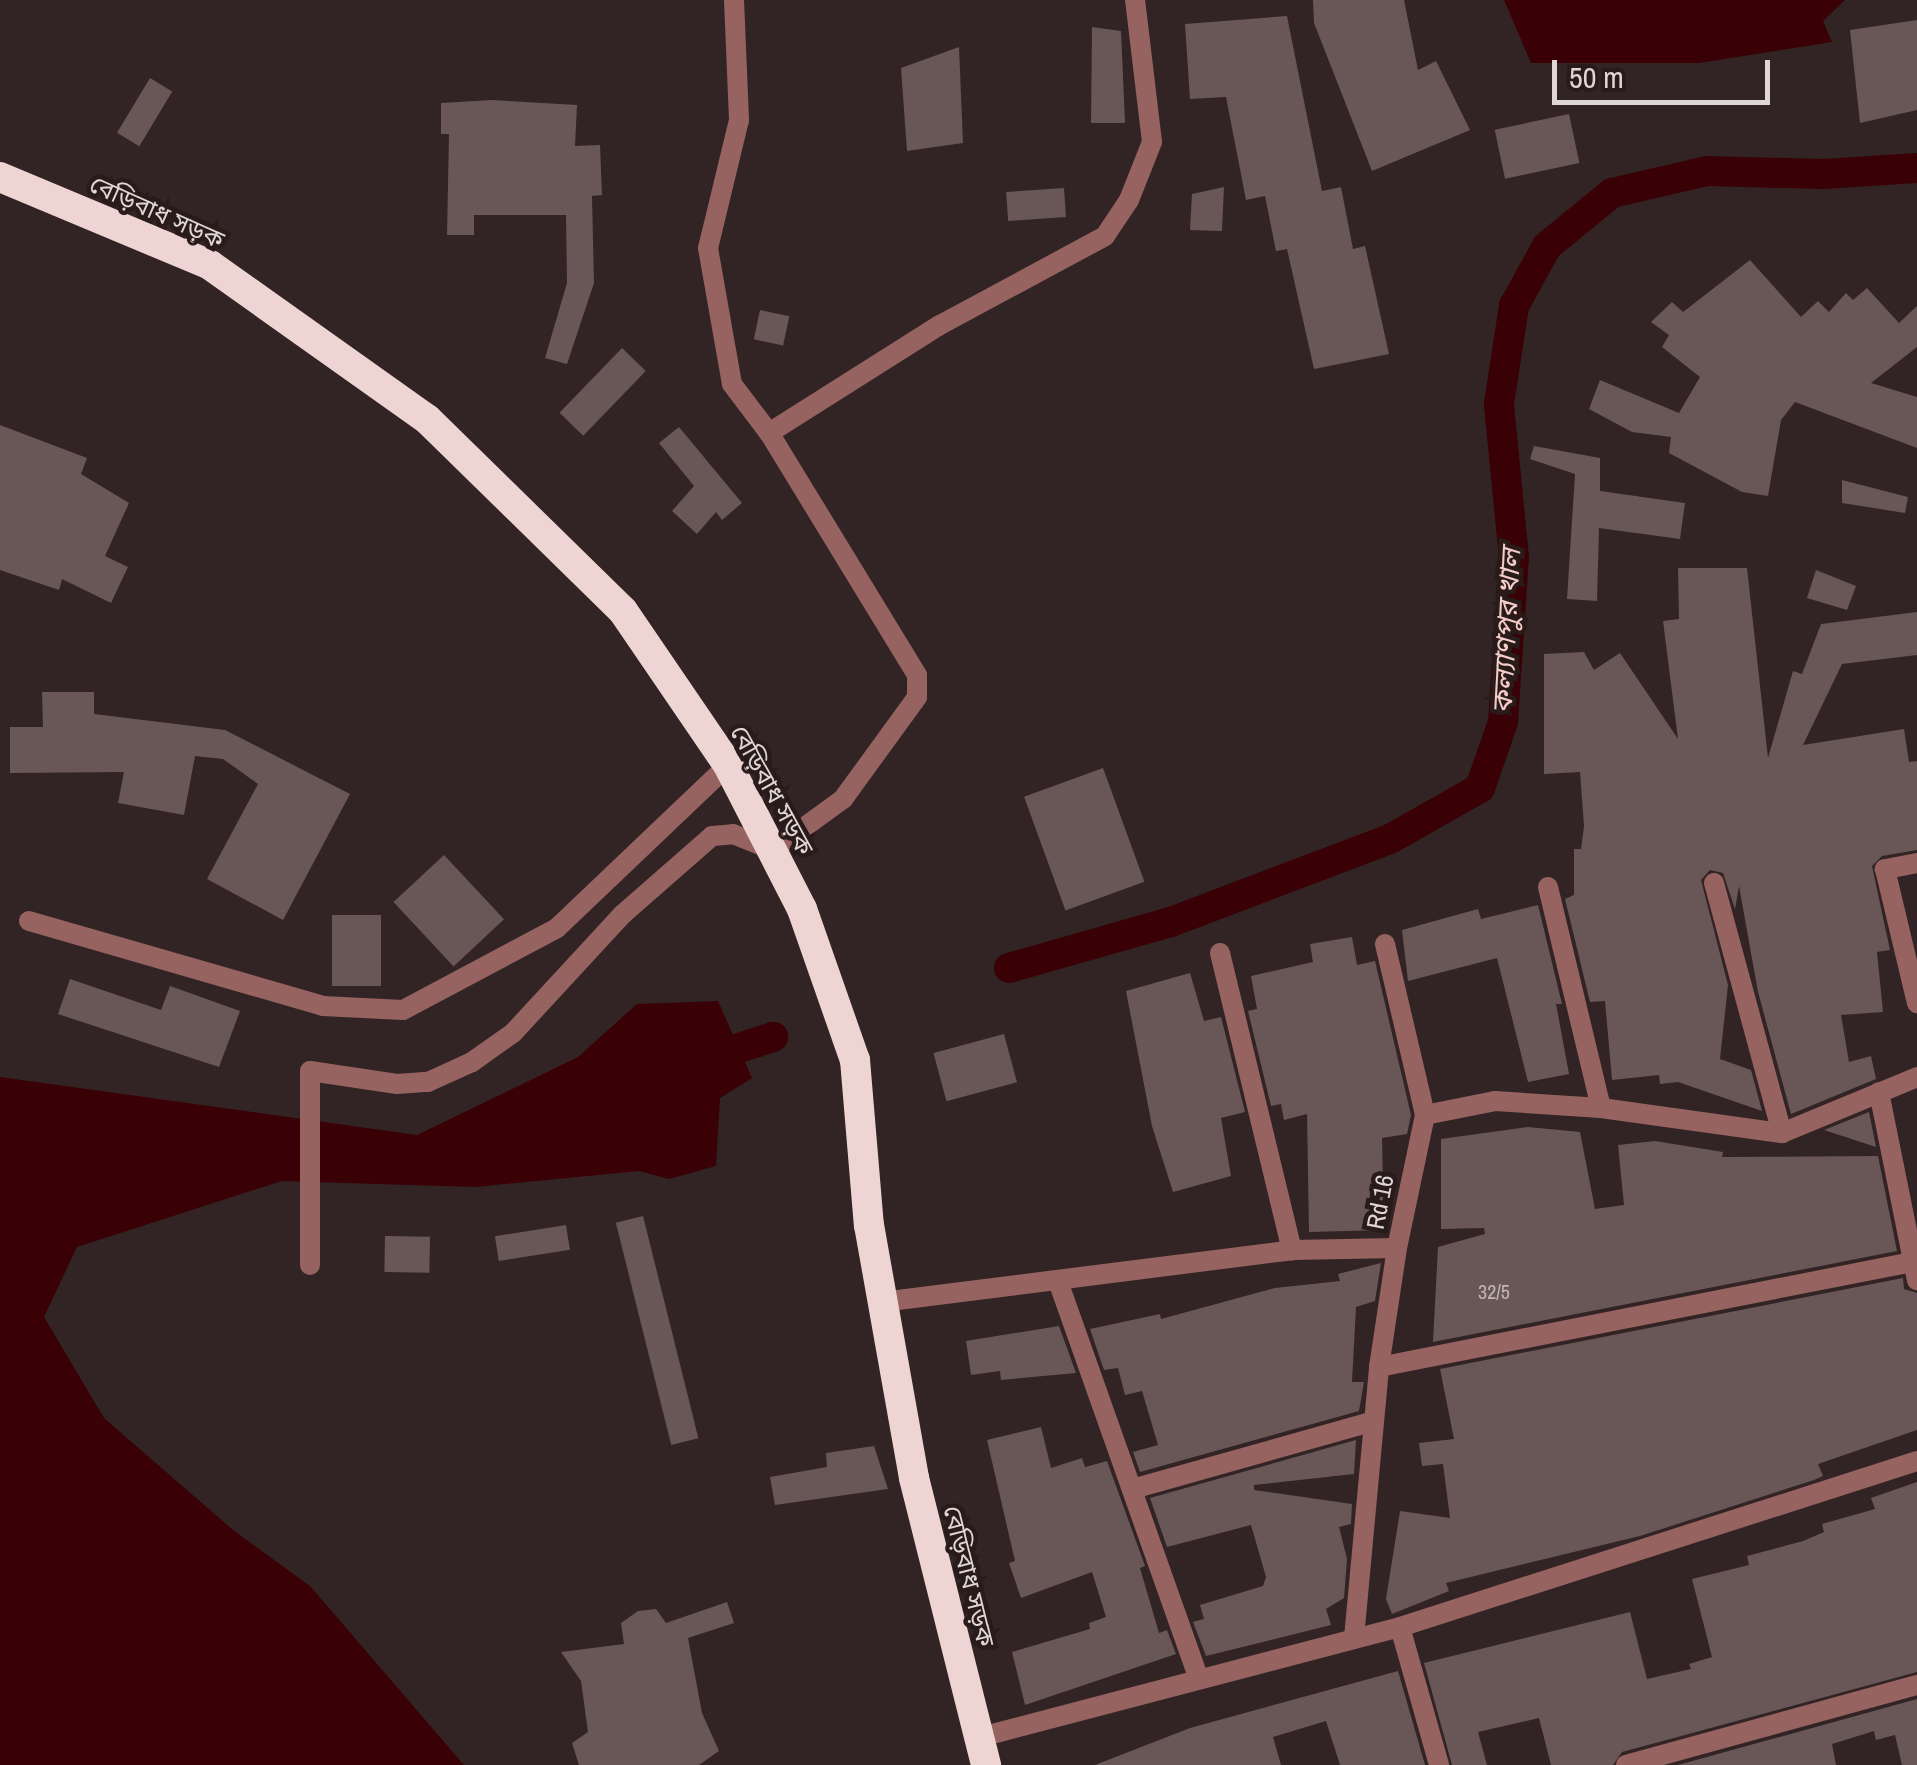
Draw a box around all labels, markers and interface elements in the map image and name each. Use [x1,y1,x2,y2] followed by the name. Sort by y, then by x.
[1557,40,1774,102] scale bar
[1569,57,1624,97] text: 50 m
[85,169,229,255] street label: বেড়িবাধ সড়ক
[1485,548,1527,714] water label: কল্যাণপুর খাল
[724,720,820,860] street label: বেড়িবাধ সড়ক
[1360,1172,1400,1232] street label: Rd 16
[1478,1279,1510,1303] house number: 32/5
[937,1502,1001,1650] street label: বেড়িবাধ সড়ক

